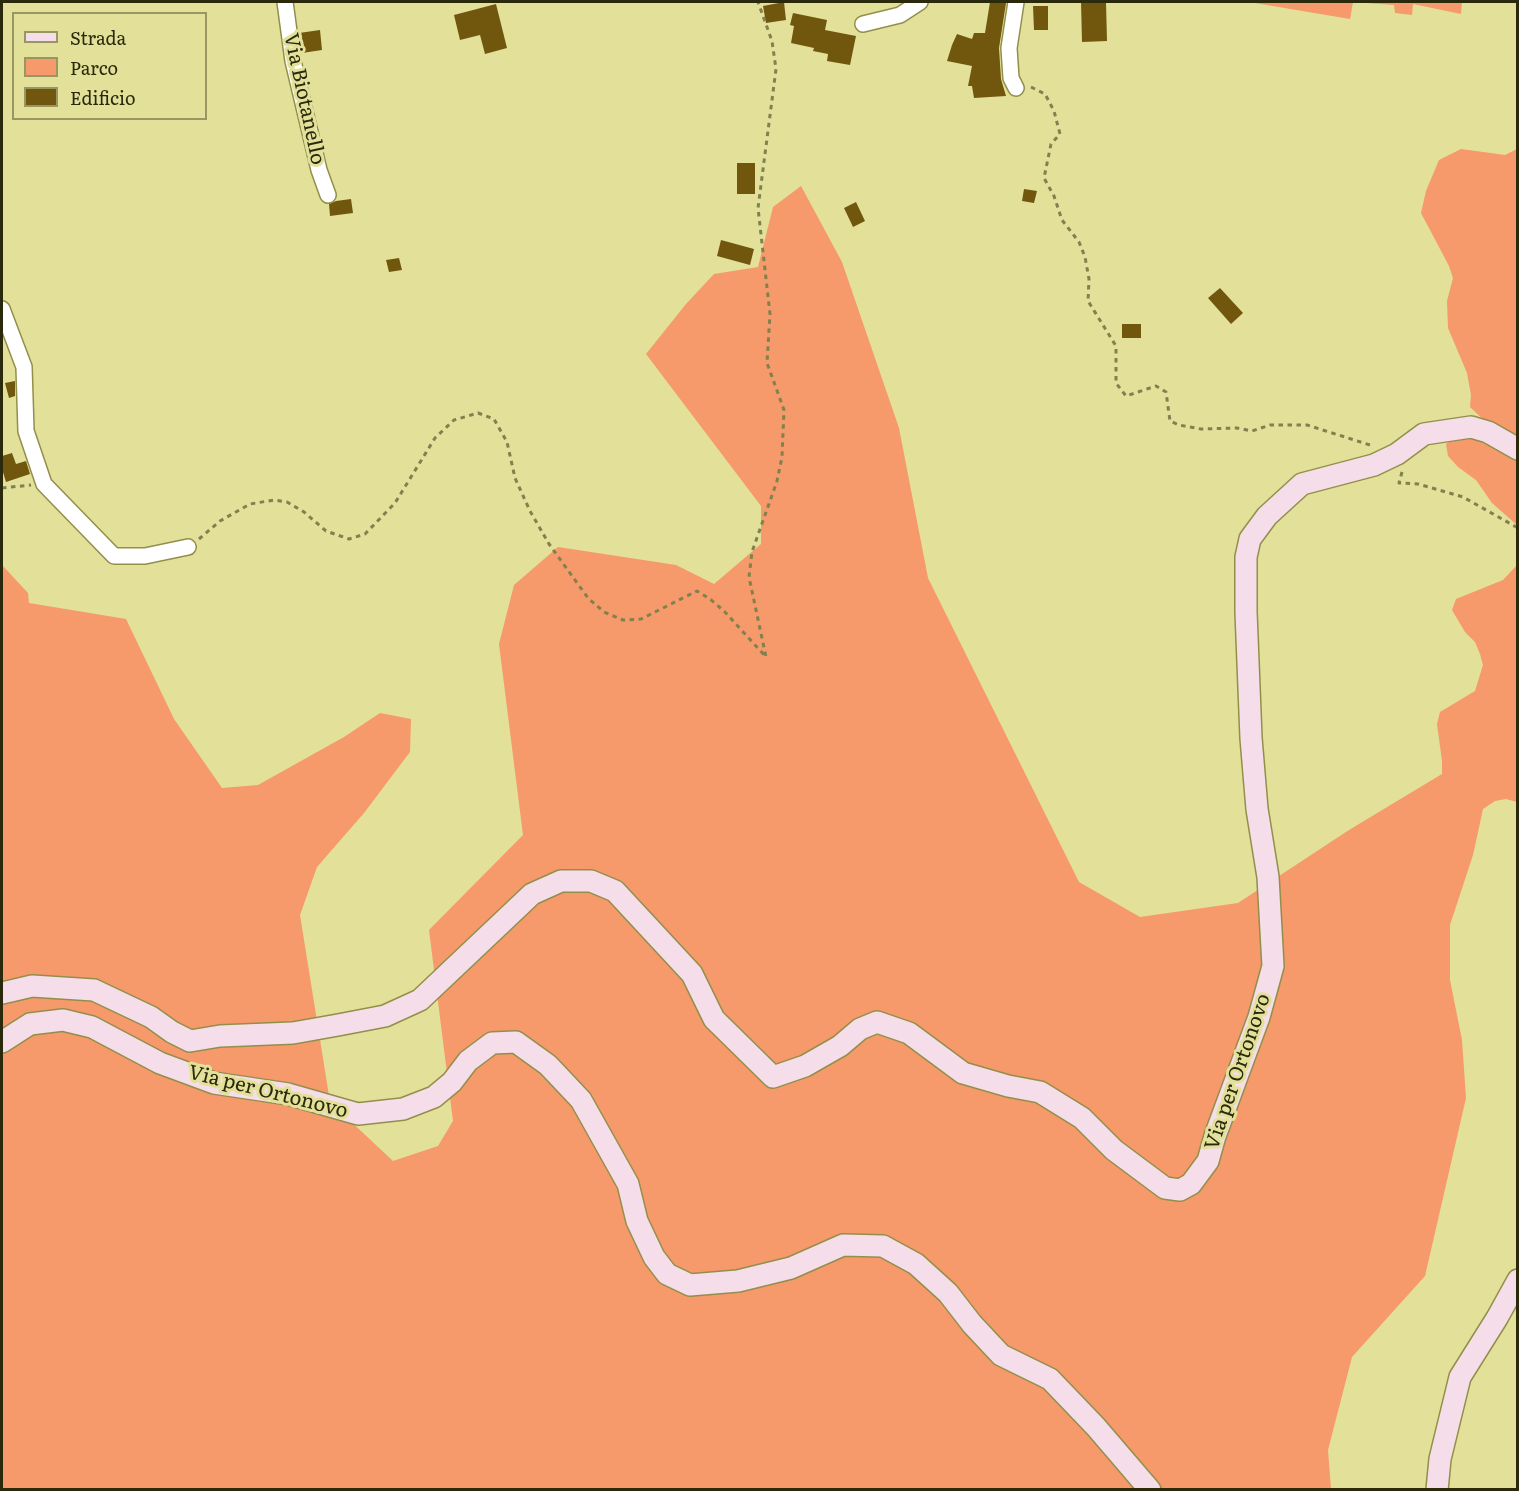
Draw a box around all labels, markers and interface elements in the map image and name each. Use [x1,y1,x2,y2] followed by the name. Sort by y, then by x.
[12,12,207,120] legend
[70,24,126,51] text: Strada
[278,31,330,167] street label: Via Biotanello
[70,54,118,81] text: Parco
[70,84,136,111] text: Edificio
[1200,991,1276,1153] street label: Via per Ortonovo
[186,1061,350,1123] street label: Via per Ortonovo

